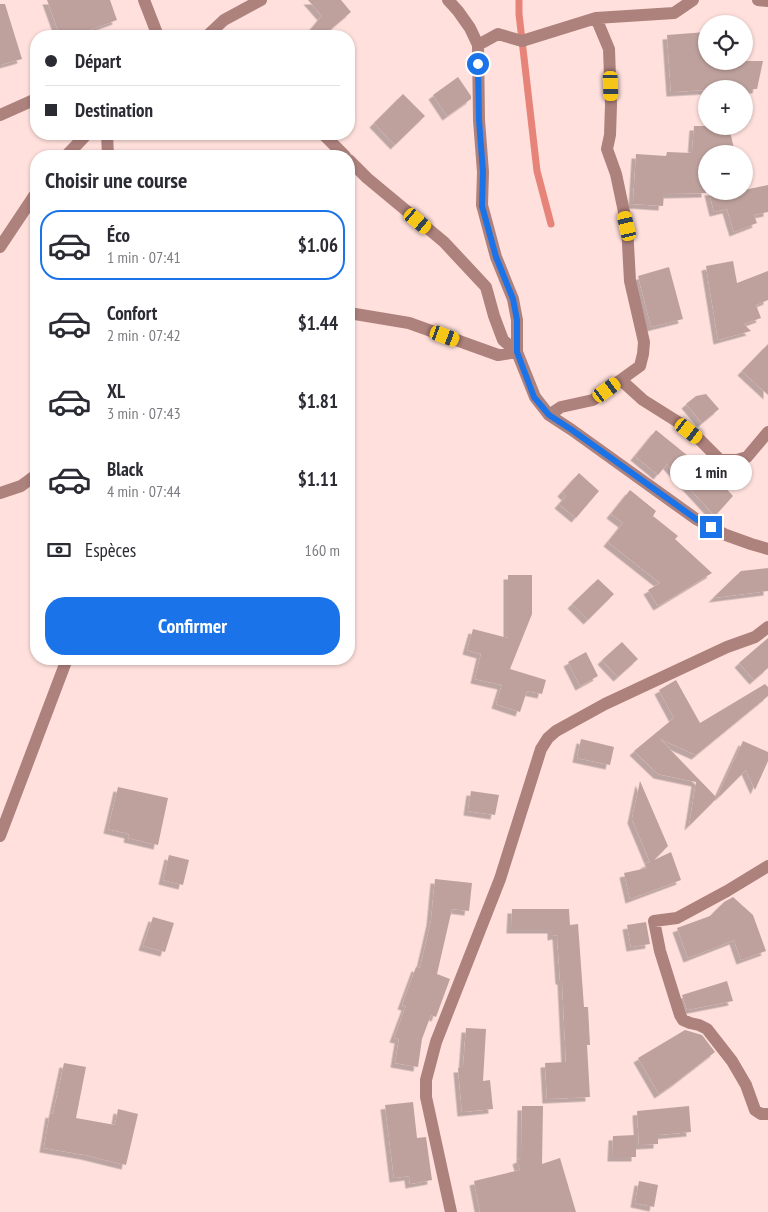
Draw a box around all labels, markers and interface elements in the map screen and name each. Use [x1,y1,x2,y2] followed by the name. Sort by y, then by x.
[698,15,753,200] map controls
[698,15,753,70] button: locate
[75,49,121,73] text: Départ
[467,53,489,75] route start
[602,71,619,101] car
[698,80,753,135] button: +
[75,98,153,122] text: Destination
[698,145,753,200] button: −
[45,166,187,194] text: Choisir une course
[401,206,434,236] car
[616,210,637,242] car
[47,223,92,268] icon: car
[107,223,130,247] text: Éco
[298,233,338,257] text: $1.06
[107,247,181,267] text: 1 min · 07:41
[47,301,92,346] icon: car
[107,301,157,325] text: Confort
[298,311,338,335] text: $1.44
[428,324,461,348] car
[107,325,181,345] text: 2 min · 07:42
[590,375,623,405] car
[47,379,92,424] icon: car
[107,379,125,403] text: XL
[298,389,338,413] text: $1.81
[107,403,181,423] text: 3 min · 07:43
[672,416,705,446] car
[670,454,752,490] callout: 1 min
[47,457,92,502] icon: car
[107,457,143,481] text: Black
[695,462,727,482] text: 1 min
[298,467,338,491] text: $1.11
[107,481,181,501] text: 4 min · 07:44
[700,516,722,538] route end
[45,536,73,564] icon: cash
[85,538,136,562] text: Espèces
[305,540,340,560] text: 160 m
[45,597,340,655] button: Confirmer

